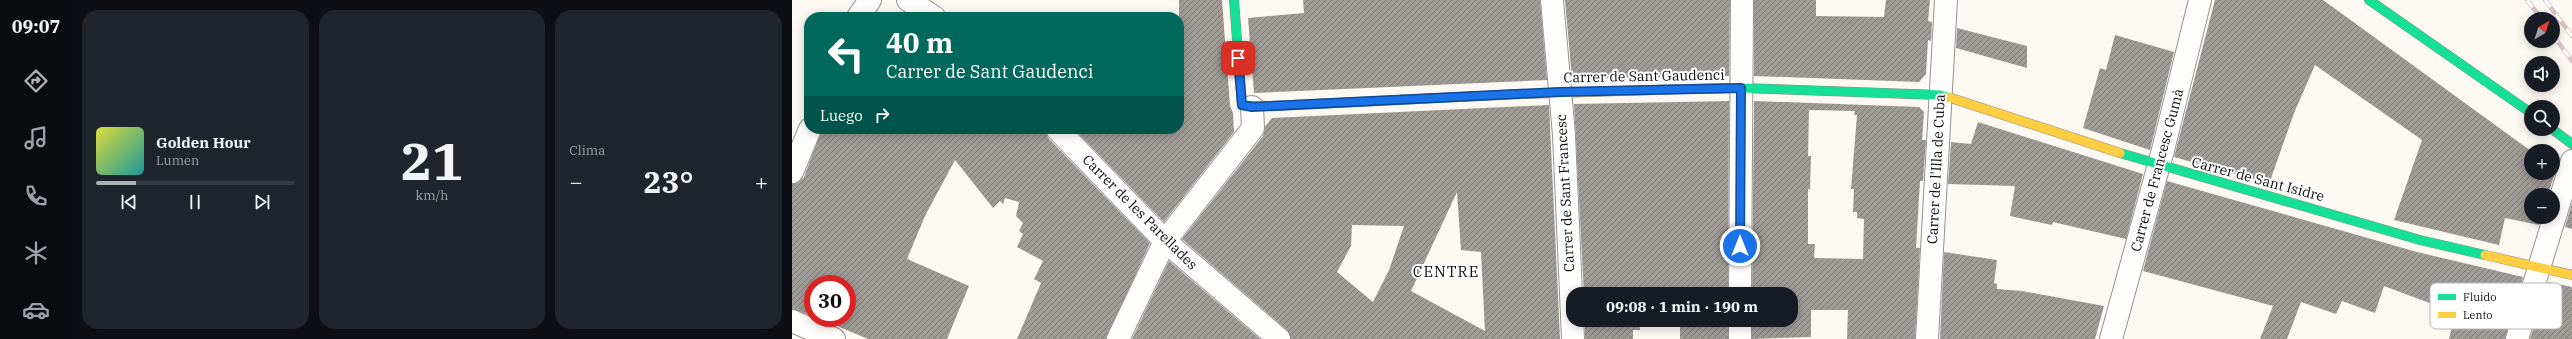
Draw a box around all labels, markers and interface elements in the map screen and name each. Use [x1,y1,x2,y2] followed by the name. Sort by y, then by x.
[2524,12,2560,48] north arrow
[2524,12,2560,224] map controls
[12,15,60,38] text: 09:07
[886,24,953,61] text: 40 m
[820,28,872,80] icon: left
[1221,41,1255,75] pin
[1227,47,1249,69] icon: arrive
[2524,56,2560,92] button: sound
[886,60,1093,83] text: Carrer de Sant Gaudenci
[1563,66,1725,86] street label: Carrer de Sant Gaudenci
[22,67,50,95] icon: directions
[2127,86,2188,253] street label: Carrer de Francesc Gumà
[1923,93,1949,244] street label: Carrer de l'Illa de Cuba
[2524,100,2560,136] button: search
[871,104,893,126] icon: right
[820,106,863,125] text: Luego
[1552,114,1578,272] street label: Carrer de Sant Francesc
[22,124,50,152] icon: music
[401,127,463,194] text: 21
[156,133,251,152] text: Golden Hour
[569,142,605,159] text: Clima
[2524,144,2560,180] button: +
[1079,151,1202,274] street label: Carrer de les Parellades
[156,152,199,169] text: Lumen
[2190,153,2326,205] street label: Carrer de Sant Isidre
[644,162,694,201] text: 23°
[569,167,583,196] text: −
[755,167,768,196] text: +
[22,182,50,210] icon: phone
[416,187,448,204] text: km/h
[2524,188,2560,224] button: −
[118,191,140,213] icon: previous
[184,191,206,213] icon: pause
[251,191,273,213] icon: next
[1719,225,1761,267] position arrow
[22,239,50,267] icon: climate
[1413,262,1479,281] district label: CENTRE
[804,275,856,327] speed limit sign: 30
[2430,283,2562,329] legend
[2463,290,2496,304] text: Fluido
[22,296,50,324] icon: car
[1606,297,1758,316] text: 09:08 · 1 min · 190 m
[2463,308,2493,322] text: Lento

